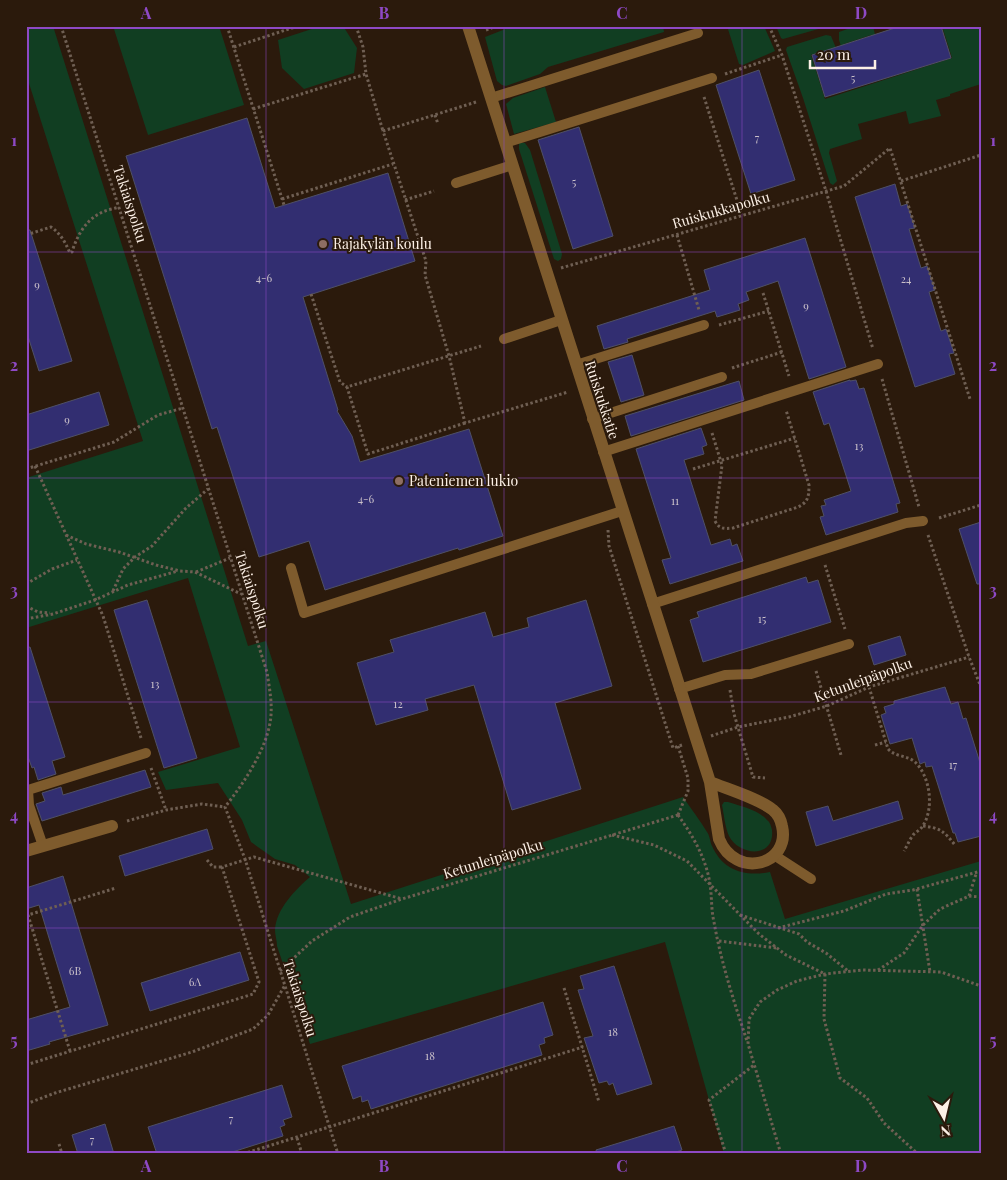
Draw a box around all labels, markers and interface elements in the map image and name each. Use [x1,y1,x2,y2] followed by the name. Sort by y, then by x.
[140,2,152,23] text: A
[379,2,390,23] text: B
[616,2,628,23] text: C
[855,2,867,23] text: D
[810,38,874,70] scale bar
[817,44,851,64] text: 20 m
[851,70,856,85] house number: 5
[11,129,17,150] text: 1
[990,129,996,150] text: 1
[755,130,760,145] house number: 7
[109,163,152,245] street label: Takiaispolku
[572,174,577,189] house number: 5
[670,187,772,233] street label: Ruiskukkapolku
[333,234,432,253] place label: Rajakylän koulu
[317,238,329,250] marker: Rajakylän koulu
[256,270,273,285] house number: 4-6
[901,271,912,286] house number: 24
[34,277,40,292] house number: 9
[803,298,809,313] house number: 9
[10,354,18,375] text: 2
[989,354,997,375] text: 2
[581,358,624,441] street label: Ruiskukkatie
[64,412,70,427] house number: 9
[855,438,863,453] house number: 13
[409,471,519,490] place label: Pateniemen lukio
[393,475,405,487] marker: Pateniemen lukio
[358,491,375,506] house number: 4-6
[671,493,679,508] house number: 11
[231,549,274,631] street label: Takiaispolku
[10,579,18,600] text: 3
[989,579,997,600] text: 3
[758,611,767,626] house number: 15
[811,653,915,706] street label: Ketunleipäpolku
[151,676,159,691] house number: 13
[393,696,403,711] house number: 12
[949,757,958,772] house number: 17
[10,804,18,825] text: 4
[989,804,997,825] text: 4
[441,834,545,883] street label: Ketunleipäpolku
[279,957,322,1039] street label: Takiaispolku
[69,963,81,978] house number: 6B
[189,974,201,989] house number: 6A
[608,1024,618,1039] house number: 18
[10,1029,18,1050] text: 5
[989,1029,997,1050] text: 5
[425,1048,435,1063] house number: 18
[920,1092,970,1142] north arrow
[229,1111,234,1126] house number: 7
[940,1121,952,1141] text: N
[90,1132,95,1147] house number: 7
[140,1155,152,1176] text: A
[379,1155,390,1176] text: B
[616,1155,628,1176] text: C
[855,1155,867,1176] text: D

